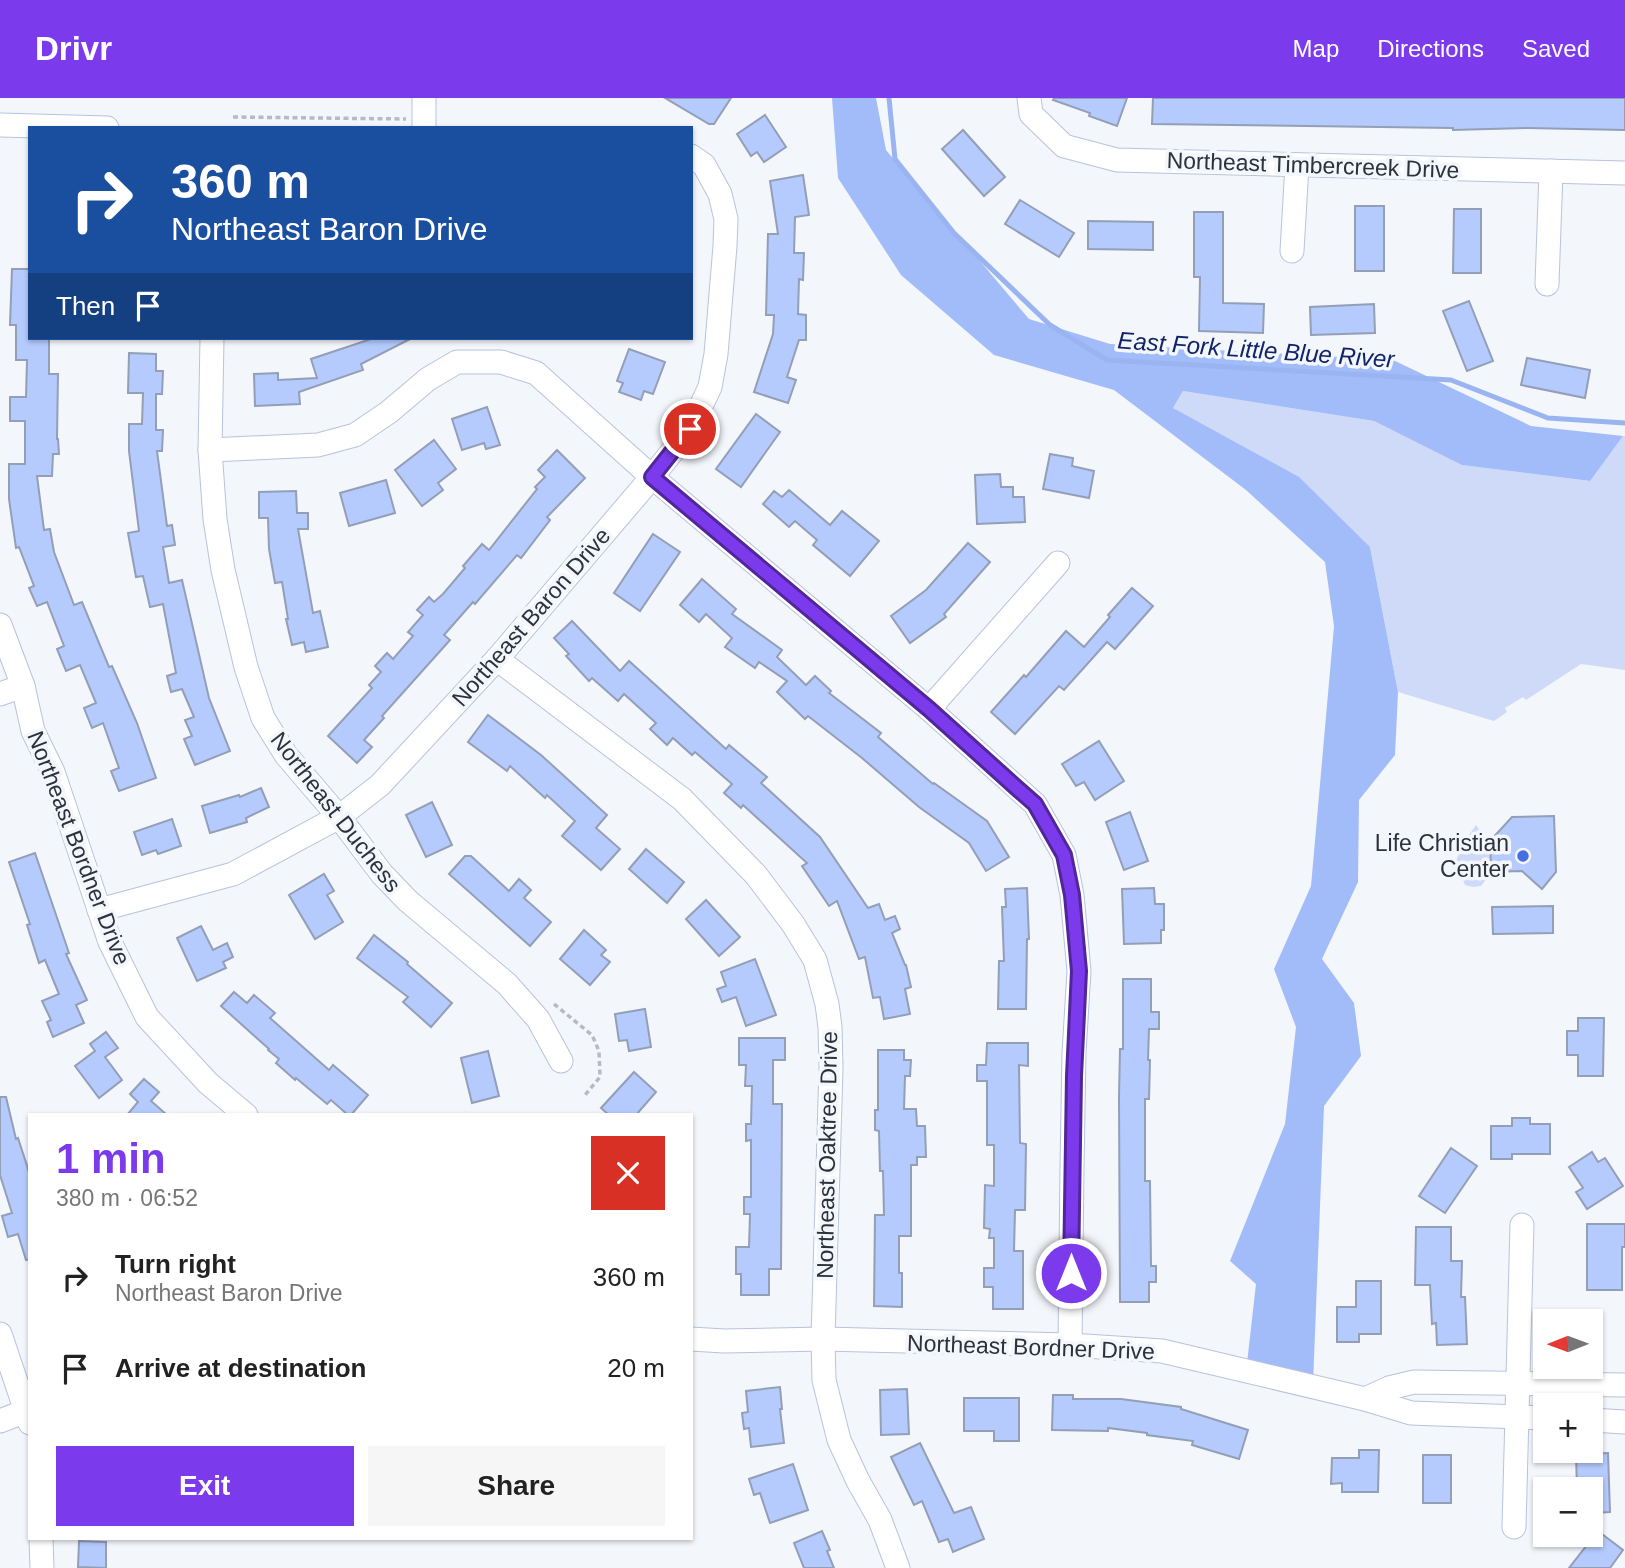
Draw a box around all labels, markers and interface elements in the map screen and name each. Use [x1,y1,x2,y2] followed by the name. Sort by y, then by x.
[35,30,112,67] text: Drivr
[1293,35,1339,62] text: Map
[1377,35,1484,62] text: Directions
[1522,35,1590,62] text: Saved
[1166,147,1460,183] street label: Northeast Timbercreek Drive
[56,154,147,245] icon: right
[171,154,310,208] text: 360 m
[171,211,488,247] text: Northeast Baron Drive
[129,287,167,325] icon: arrive
[56,291,115,321] text: Then
[1117,326,1396,373] water label: East Fork Little Blue River
[660,399,720,459] pin
[671,410,709,448] icon: arrive
[447,523,615,711] street label: Northeast Baron Drive
[266,727,406,897] street label: Northeast Duchess
[22,728,136,968] street label: Northeast Bordner Drive
[1375,830,1509,882] place label: Life Christian Center
[1515,848,1531,864] marker: Life Christian Center
[812,1031,842,1279] street label: Northeast Oaktree Drive
[56,1135,166,1182] text: 1 min
[591,1136,665,1210] button: close
[56,1185,198,1211] text: 380 m · 06:52
[1034,1236,1108,1310] position arrow
[115,1249,236,1279] text: Turn right
[56,1259,94,1297] icon: right
[593,1262,665,1292] text: 360 m
[115,1280,343,1306] text: Northeast Baron Drive
[1533,1309,1603,1379] north arrow
[1533,1309,1603,1547] map controls
[907,1330,1155,1364] street label: Northeast Bordner Drive
[56,1350,94,1388] icon: arrive
[115,1353,366,1383] text: Arrive at destination
[607,1353,665,1383] text: 20 m
[1533,1393,1603,1463] button: +
[56,1446,354,1526] button: Exit
[368,1446,665,1526] button: Share
[1533,1477,1603,1547] button: −

